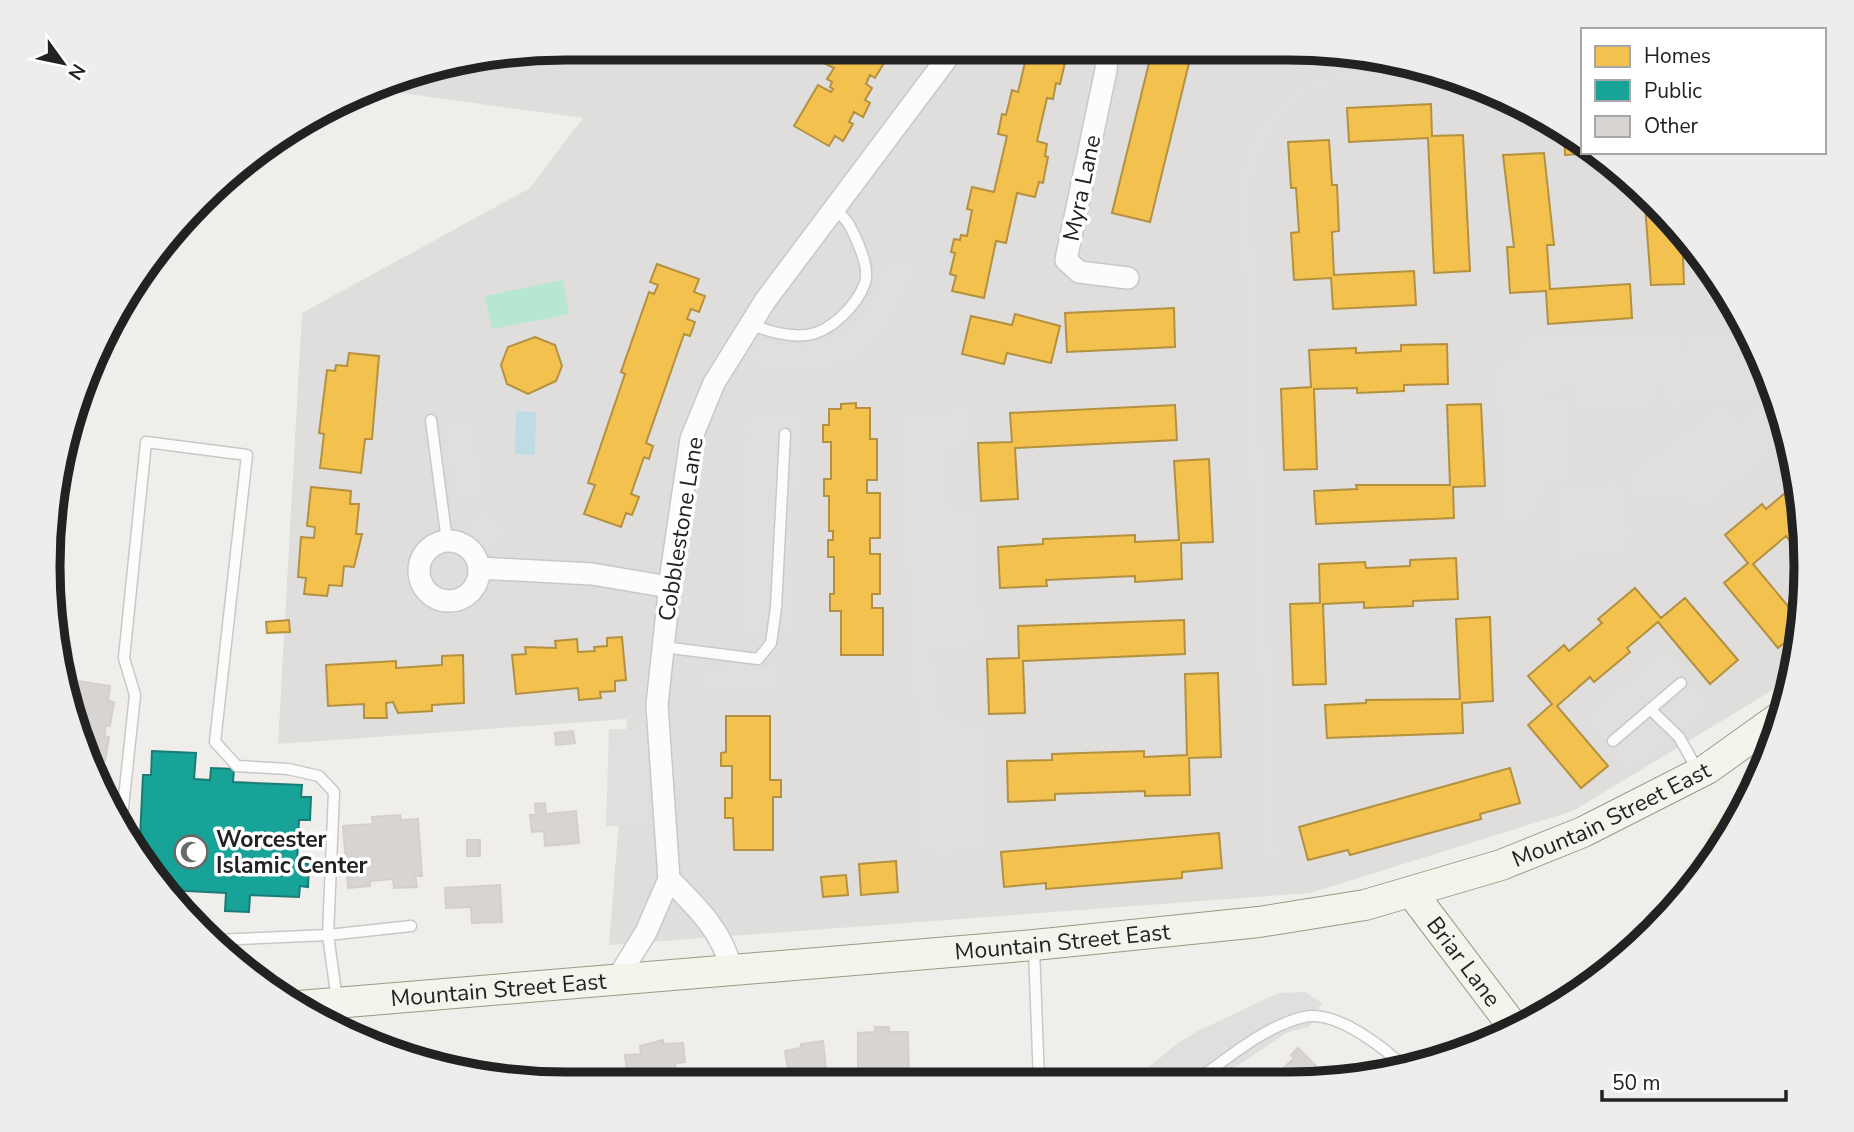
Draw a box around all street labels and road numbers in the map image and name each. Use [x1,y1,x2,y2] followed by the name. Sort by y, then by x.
[1056,132,1108,244] street label: Myra Lane
[651,435,711,623] street label: Cobblestone Lane
[1507,754,1716,875] street label: Mountain Street East
[1420,910,1508,1013] street label: Briar Lane
[953,916,1172,967] street label: Mountain Street East
[389,965,608,1014] street label: Mountain Street East

